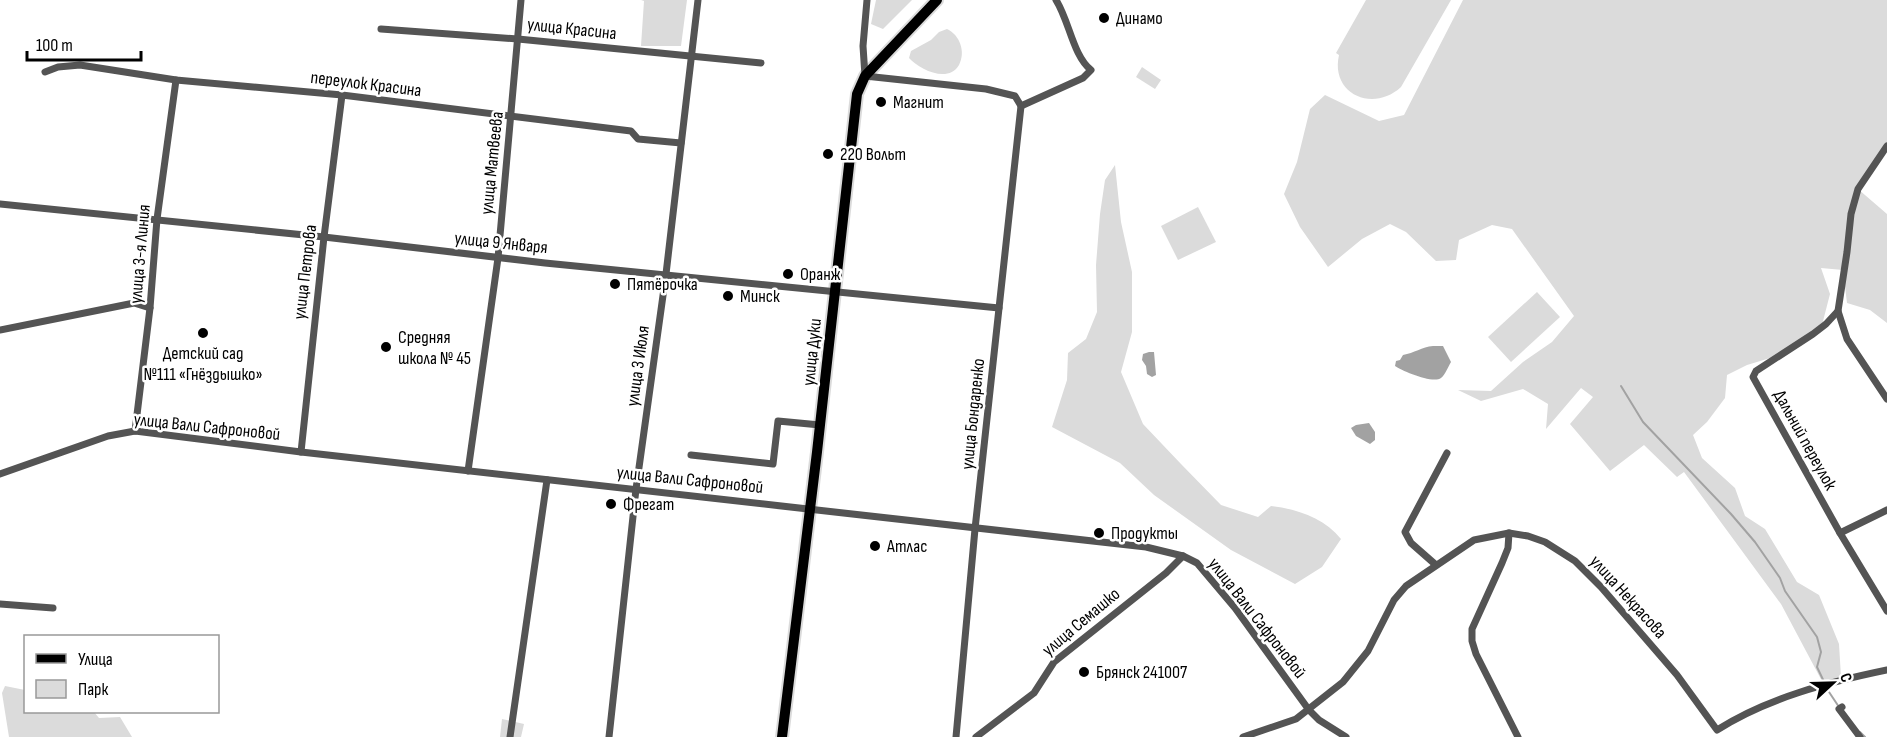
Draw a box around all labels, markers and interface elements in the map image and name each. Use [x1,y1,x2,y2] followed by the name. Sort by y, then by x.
[1116,8,1163,29] place label: Динамо
[1097,11,1111,25] marker: Динамо
[526,14,618,44] street label: улица Красина
[27,24,141,62] scale bar
[36,35,73,56] text: 100 m
[309,67,423,101] street label: переулок Красина
[893,92,944,113] place label: Магнит
[874,95,888,109] marker: Магнит
[476,110,508,216] street label: улица Матвеева
[840,144,906,165] place label: 220 Вольт
[821,147,835,161] marker: 220 Вольт
[125,204,155,304] street label: улица 3-я Линия
[289,223,321,321] street label: улица Петрова
[453,228,549,258] street label: улица 9 Января
[800,264,841,285] place label: Оранж
[781,267,795,281] marker: Оранж
[627,274,698,295] place label: Пятёрочка
[608,277,622,291] marker: Пятёрочка
[740,286,780,307] place label: Минск
[721,289,735,303] marker: Минск
[798,317,826,387] street label: улица Дуки
[622,324,654,408] street label: улица 3 Июля
[196,326,210,340] marker: Детский сад №111 «Гнёздышко»
[398,327,471,369] place label: Средняя школа № 45
[379,340,393,354] marker: Средняя школа № 45
[143,343,263,385] place label: Детский сад №111 «Гнёздышко»
[957,357,989,471] street label: улица Бондаренко
[1769,386,1841,494] street label: Дальний переулок
[133,409,281,445] street label: улица Вали Сафроновой
[616,462,764,498] street label: улица Вали Сафроновой
[623,494,674,515] place label: Фрегат
[604,497,618,511] marker: Фрегат
[1111,523,1178,544] place label: Продукты
[1092,526,1106,540] marker: Продукты
[886,536,927,557] place label: Атлас
[868,539,882,553] marker: Атлас
[1585,551,1671,643] street label: улица Некрасова
[1203,554,1311,682] street label: улица Вали Сафроновой
[1038,583,1124,661] street label: улица Семашко
[24,635,219,713] legend
[78,649,113,670] text: Улица
[1803,653,1863,713] north arrow
[1096,662,1188,683] place label: Брянск 241007
[1077,665,1091,679] marker: Брянск 241007
[1835,671,1856,685] text: С
[78,679,109,700] text: Парк

